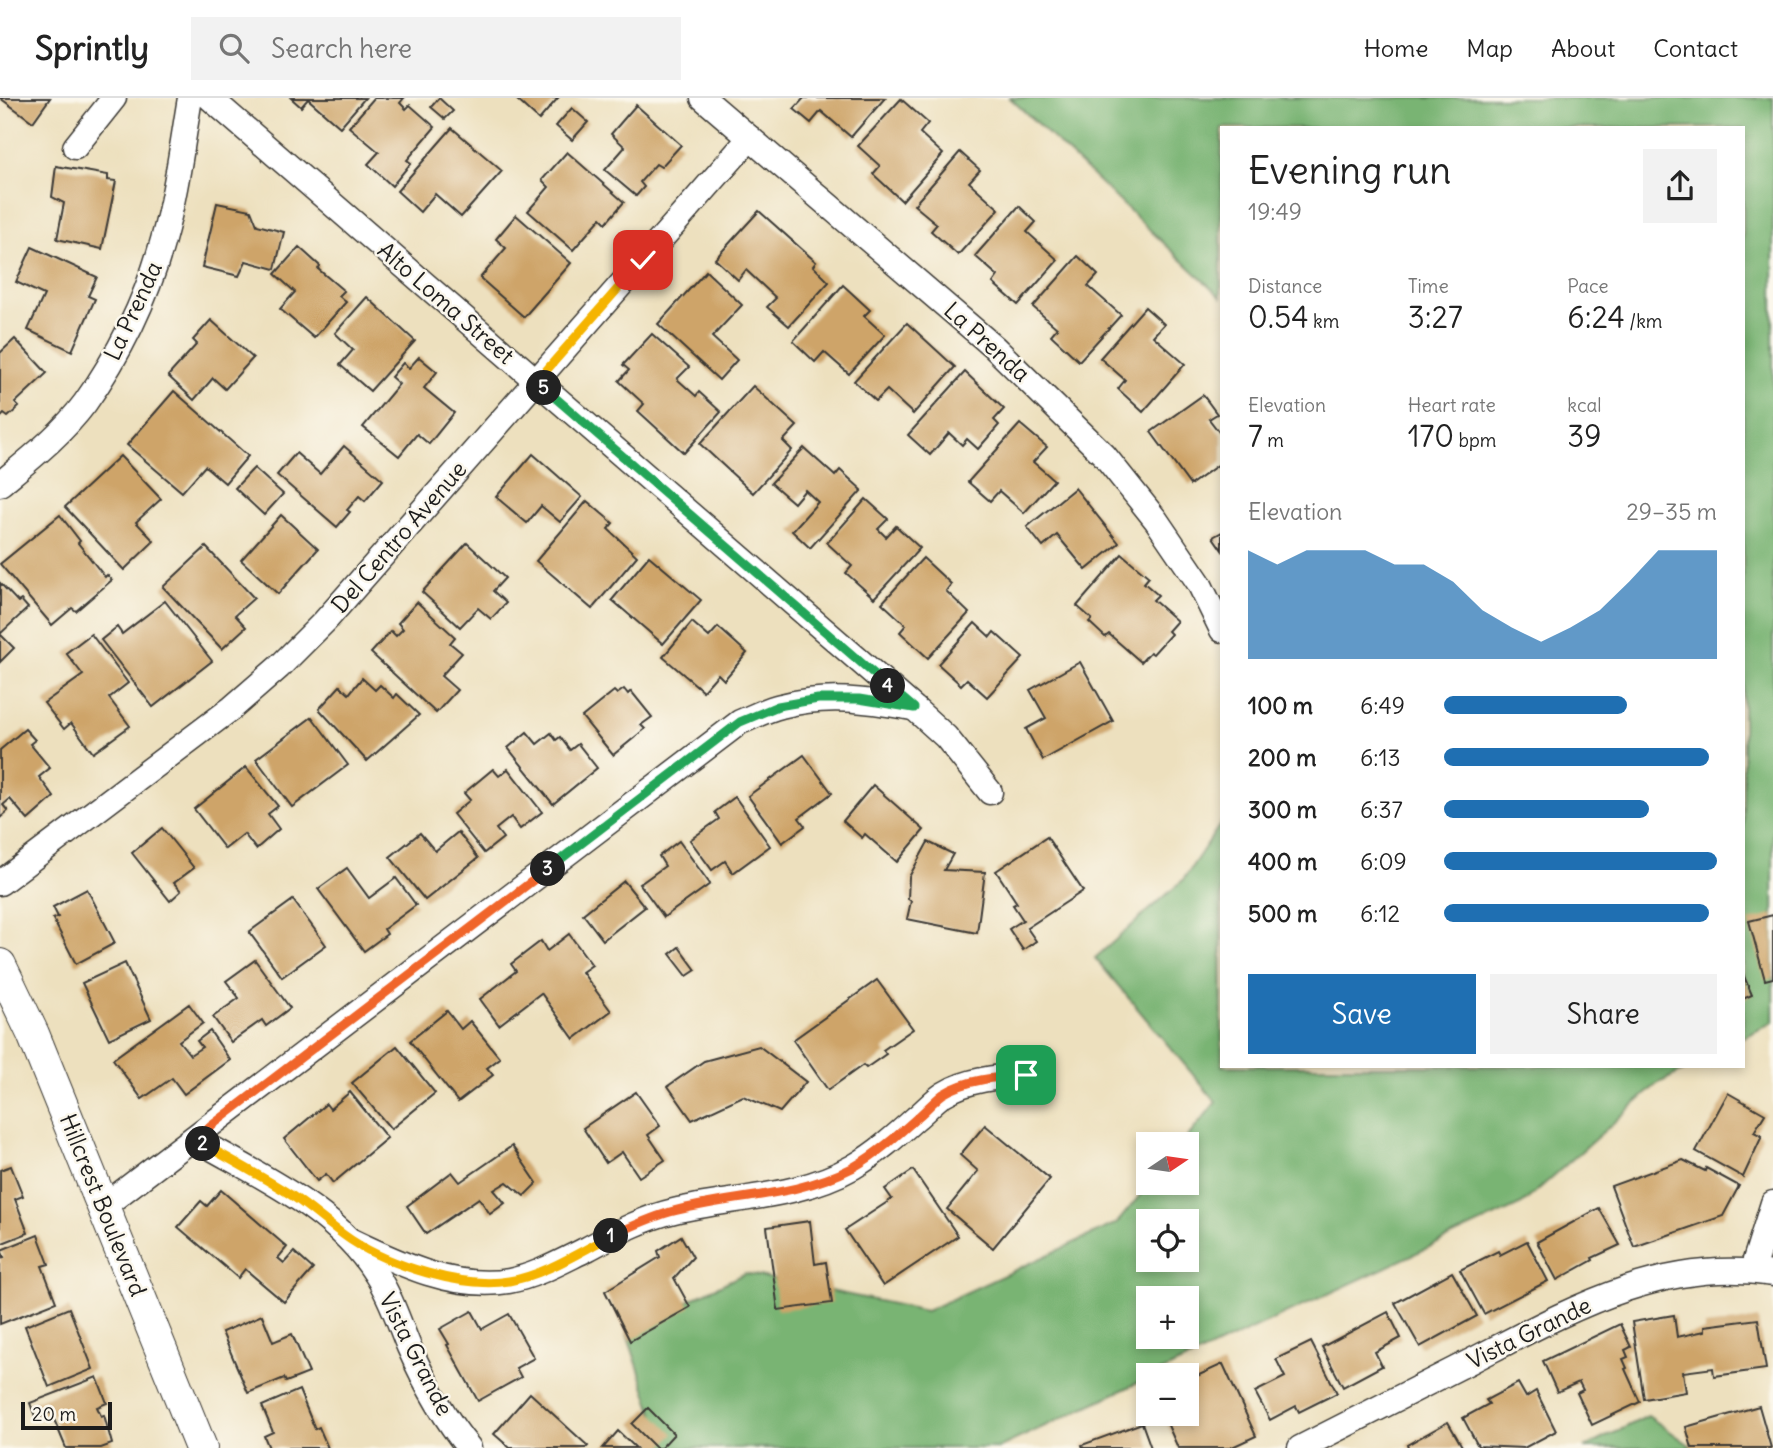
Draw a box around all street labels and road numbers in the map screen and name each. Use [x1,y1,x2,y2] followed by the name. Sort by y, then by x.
[372,235,521,370] street label: Alto Loma Street
[97,257,168,365] street label: La Prenda
[938,295,1036,388] street label: La Prenda
[325,455,472,619] street label: Del Centro Avenue
[54,1109,153,1300] street label: Hillcrest Boulevard
[373,1287,460,1420] street label: Vista Grande
[1462,1290,1596,1375] street label: Vista Grande

